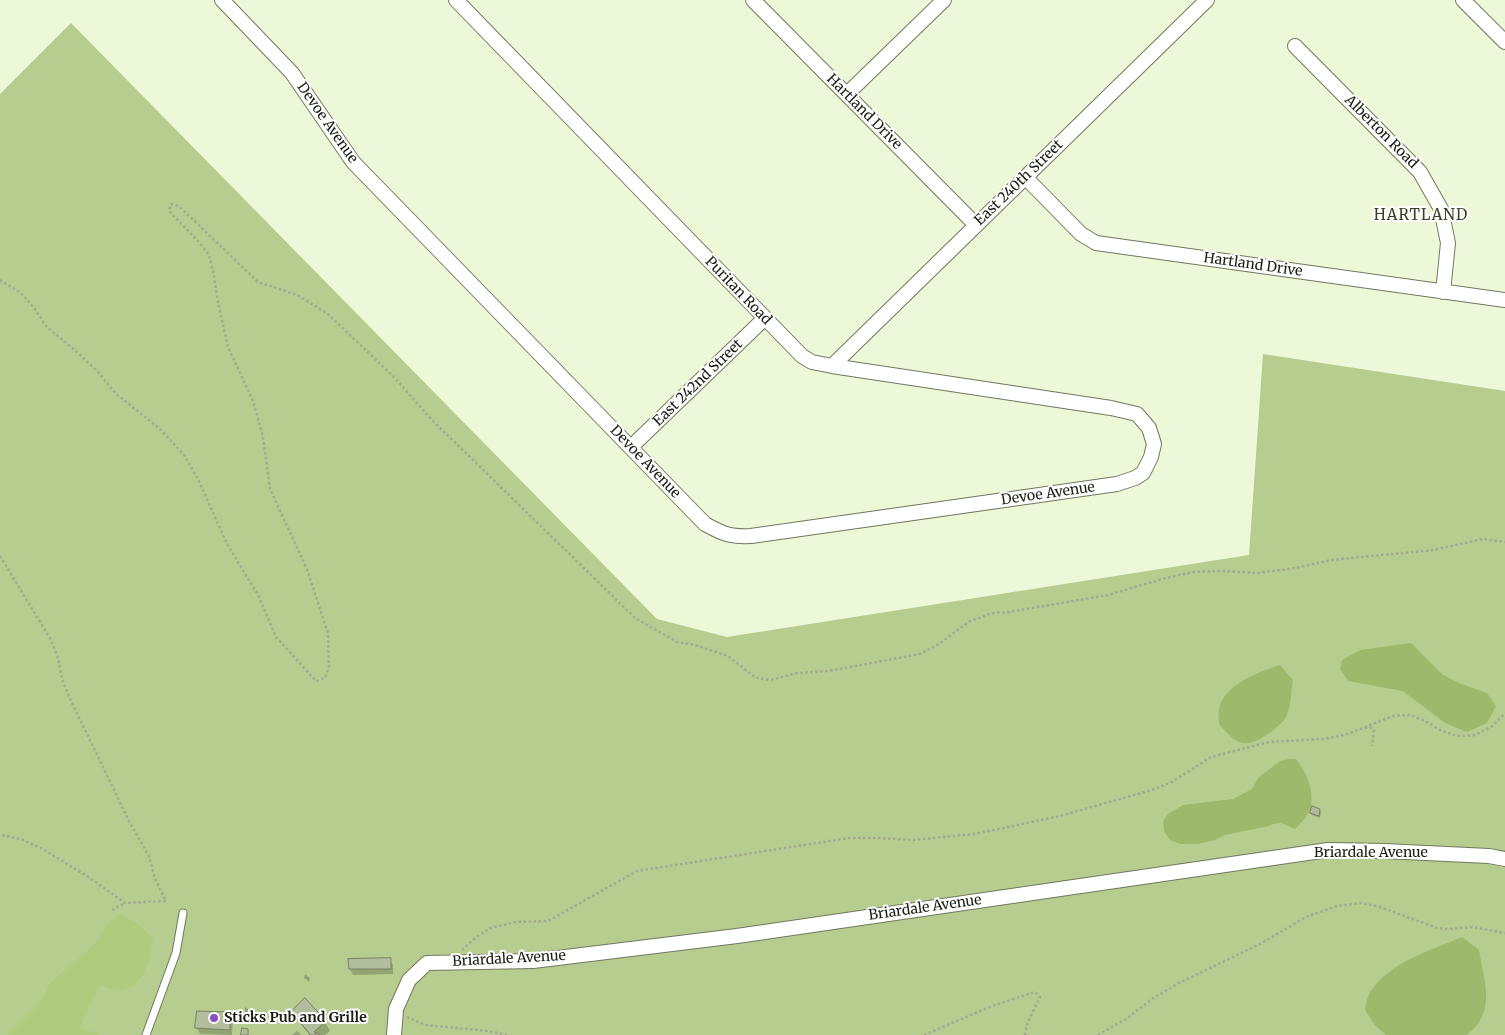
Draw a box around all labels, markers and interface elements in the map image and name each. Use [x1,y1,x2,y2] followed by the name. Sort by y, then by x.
[823,71,905,153] street label: Hartland Drive
[293,80,361,166] street label: Devoe Avenue
[1341,92,1421,172] street label: Alberton Road
[971,137,1067,229] street label: East 240th Street
[1373,207,1469,225] district label: HARTLAND
[1202,250,1304,280] street label: Hartland Drive
[701,253,775,329] street label: Puritan Road
[650,336,746,430] street label: East 242nd Street
[606,422,684,502] street label: Devoe Avenue
[1000,479,1096,509] street label: Devoe Avenue
[1314,845,1428,861] street label: Briardale Avenue
[867,892,983,924] street label: Briardale Avenue
[452,948,566,970] street label: Briardale Avenue
[224,1010,367,1026] place label: Sticks Pub and Grille
[208,1012,220,1024] marker: Sticks Pub and Grille

